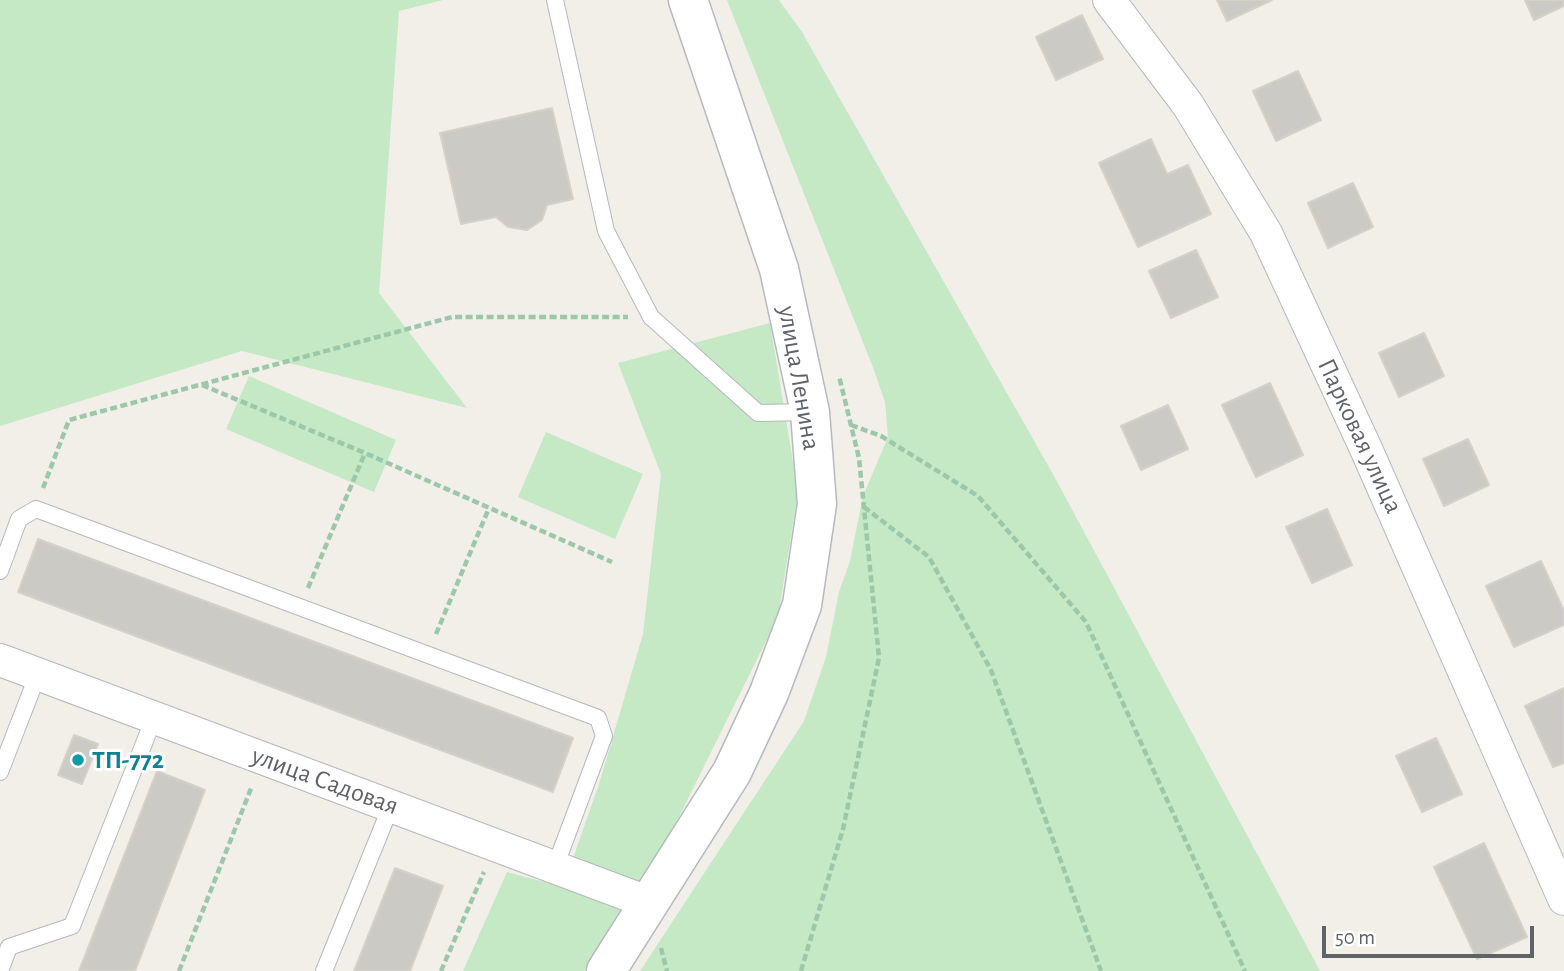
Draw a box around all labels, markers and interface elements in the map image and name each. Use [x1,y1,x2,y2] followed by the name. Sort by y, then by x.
[771,303,827,453] street label: улица Ленина
[1310,354,1410,518] street label: Парковая улица
[247,740,403,822] street label: улица Садовая
[92,744,164,776] place label: ТП-772
[70,752,86,768] marker: ТП-772
[1326,912,1538,956] scale bar
[1335,927,1375,948] text: 50 m

